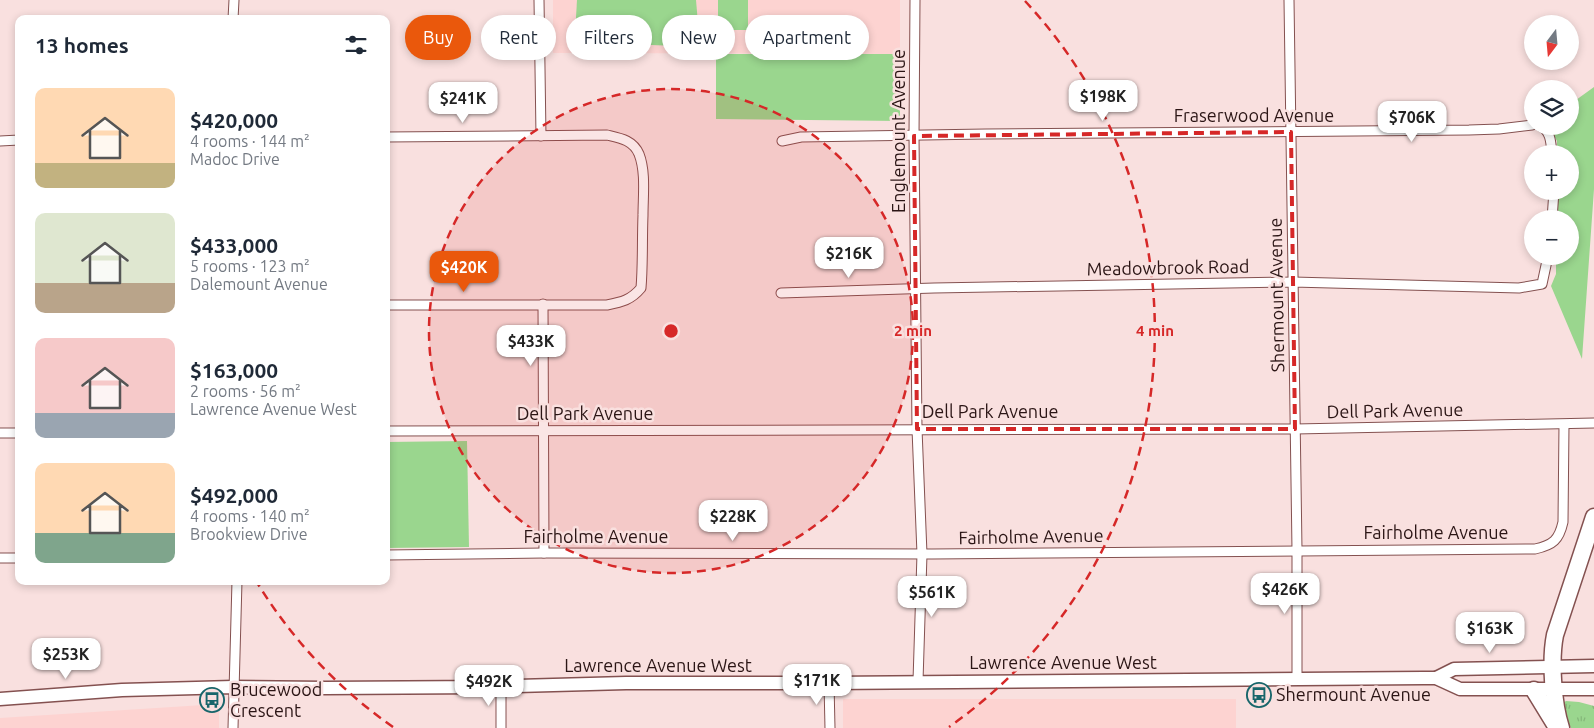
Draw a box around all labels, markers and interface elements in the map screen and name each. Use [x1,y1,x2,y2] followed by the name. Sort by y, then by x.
[405,15,471,60] chip: Buy
[481,15,556,60] chip: Rent
[566,15,652,60] chip: Filters
[662,15,735,60] chip: New
[745,15,869,60] chip: Apartment
[1524,15,1579,70] north arrow
[1524,15,1579,265] map controls
[342,31,370,59] icon: filters
[35,33,129,57] text: 13 homes
[888,49,908,213] street label: Englemount Avenue
[1068,80,1138,122] pin: $198K
[1524,80,1579,135] button: layers
[428,82,498,124] pin: $241K
[1080,87,1126,105] text: $198K
[440,89,486,107] text: $241K
[1377,100,1447,143] pin: $706K
[1174,105,1334,125] street label: Fraserwood Avenue
[75,108,135,168] icon: home
[190,108,278,132] text: $420,000
[1389,108,1435,126] text: $706K
[190,132,310,150] text: 4 rooms · 144 m²
[1524,145,1579,200] button: +
[190,150,280,168] text: Madoc Drive
[1524,210,1579,265] button: −
[1265,217,1287,373] street label: Shermount Avenue
[75,233,135,293] icon: home
[190,233,278,257] text: $433,000
[814,236,884,279] pin: $216K
[826,244,872,262] text: $216K
[429,250,499,293] pin: $420K
[1086,256,1250,278] street label: Meadowbrook Road
[190,257,310,275] text: 5 rooms · 123 m²
[441,258,487,276] text: $420K
[190,275,328,293] text: Dalemount Avenue
[662,322,680,340] centre of rings
[894,322,932,339] text: 2 min
[1136,322,1174,339] text: 4 min
[496,324,566,367] pin: $433K
[508,332,554,350] text: $433K
[75,358,135,418] icon: home
[190,358,278,382] text: $163,000
[190,382,301,400] text: 2 rooms · 56 m²
[1326,399,1464,421] street label: Dell Park Avenue
[190,400,357,418] text: Lawrence Avenue West
[922,401,1058,421] street label: Dell Park Avenue
[517,403,653,423] street label: Dell Park Avenue
[75,483,135,543] icon: home
[190,483,278,507] text: $492,000
[698,500,768,542] pin: $228K
[190,507,310,525] text: 4 rooms · 140 m²
[710,507,756,525] text: $228K
[1364,522,1509,542] street label: Fairholme Avenue
[190,525,307,543] text: Brookview Drive
[958,525,1104,547] street label: Fairholme Avenue
[524,526,669,546] street label: Fairholme Avenue
[1250,572,1320,615] pin: $426K
[897,576,967,618] pin: $561K
[1262,580,1308,598] text: $426K
[909,583,955,601] text: $561K
[1455,612,1525,654] pin: $163K
[1467,619,1513,637] text: $163K
[31,638,101,680] pin: $253K
[43,645,89,663] text: $253K
[969,652,1157,672] street label: Lawrence Avenue West
[564,655,752,675] street label: Lawrence Avenue West
[454,664,524,707] pin: $492K
[782,664,852,706] pin: $171K
[794,671,840,689] text: $171K
[466,672,512,690] text: $492K
[230,679,322,720] place label: Brucewood Crescent
[1246,682,1272,708] bus stop icon: Shermount Avenue
[1276,684,1431,704] place label: Shermount Avenue
[199,687,225,713] bus stop icon: Brucewood Crescent

